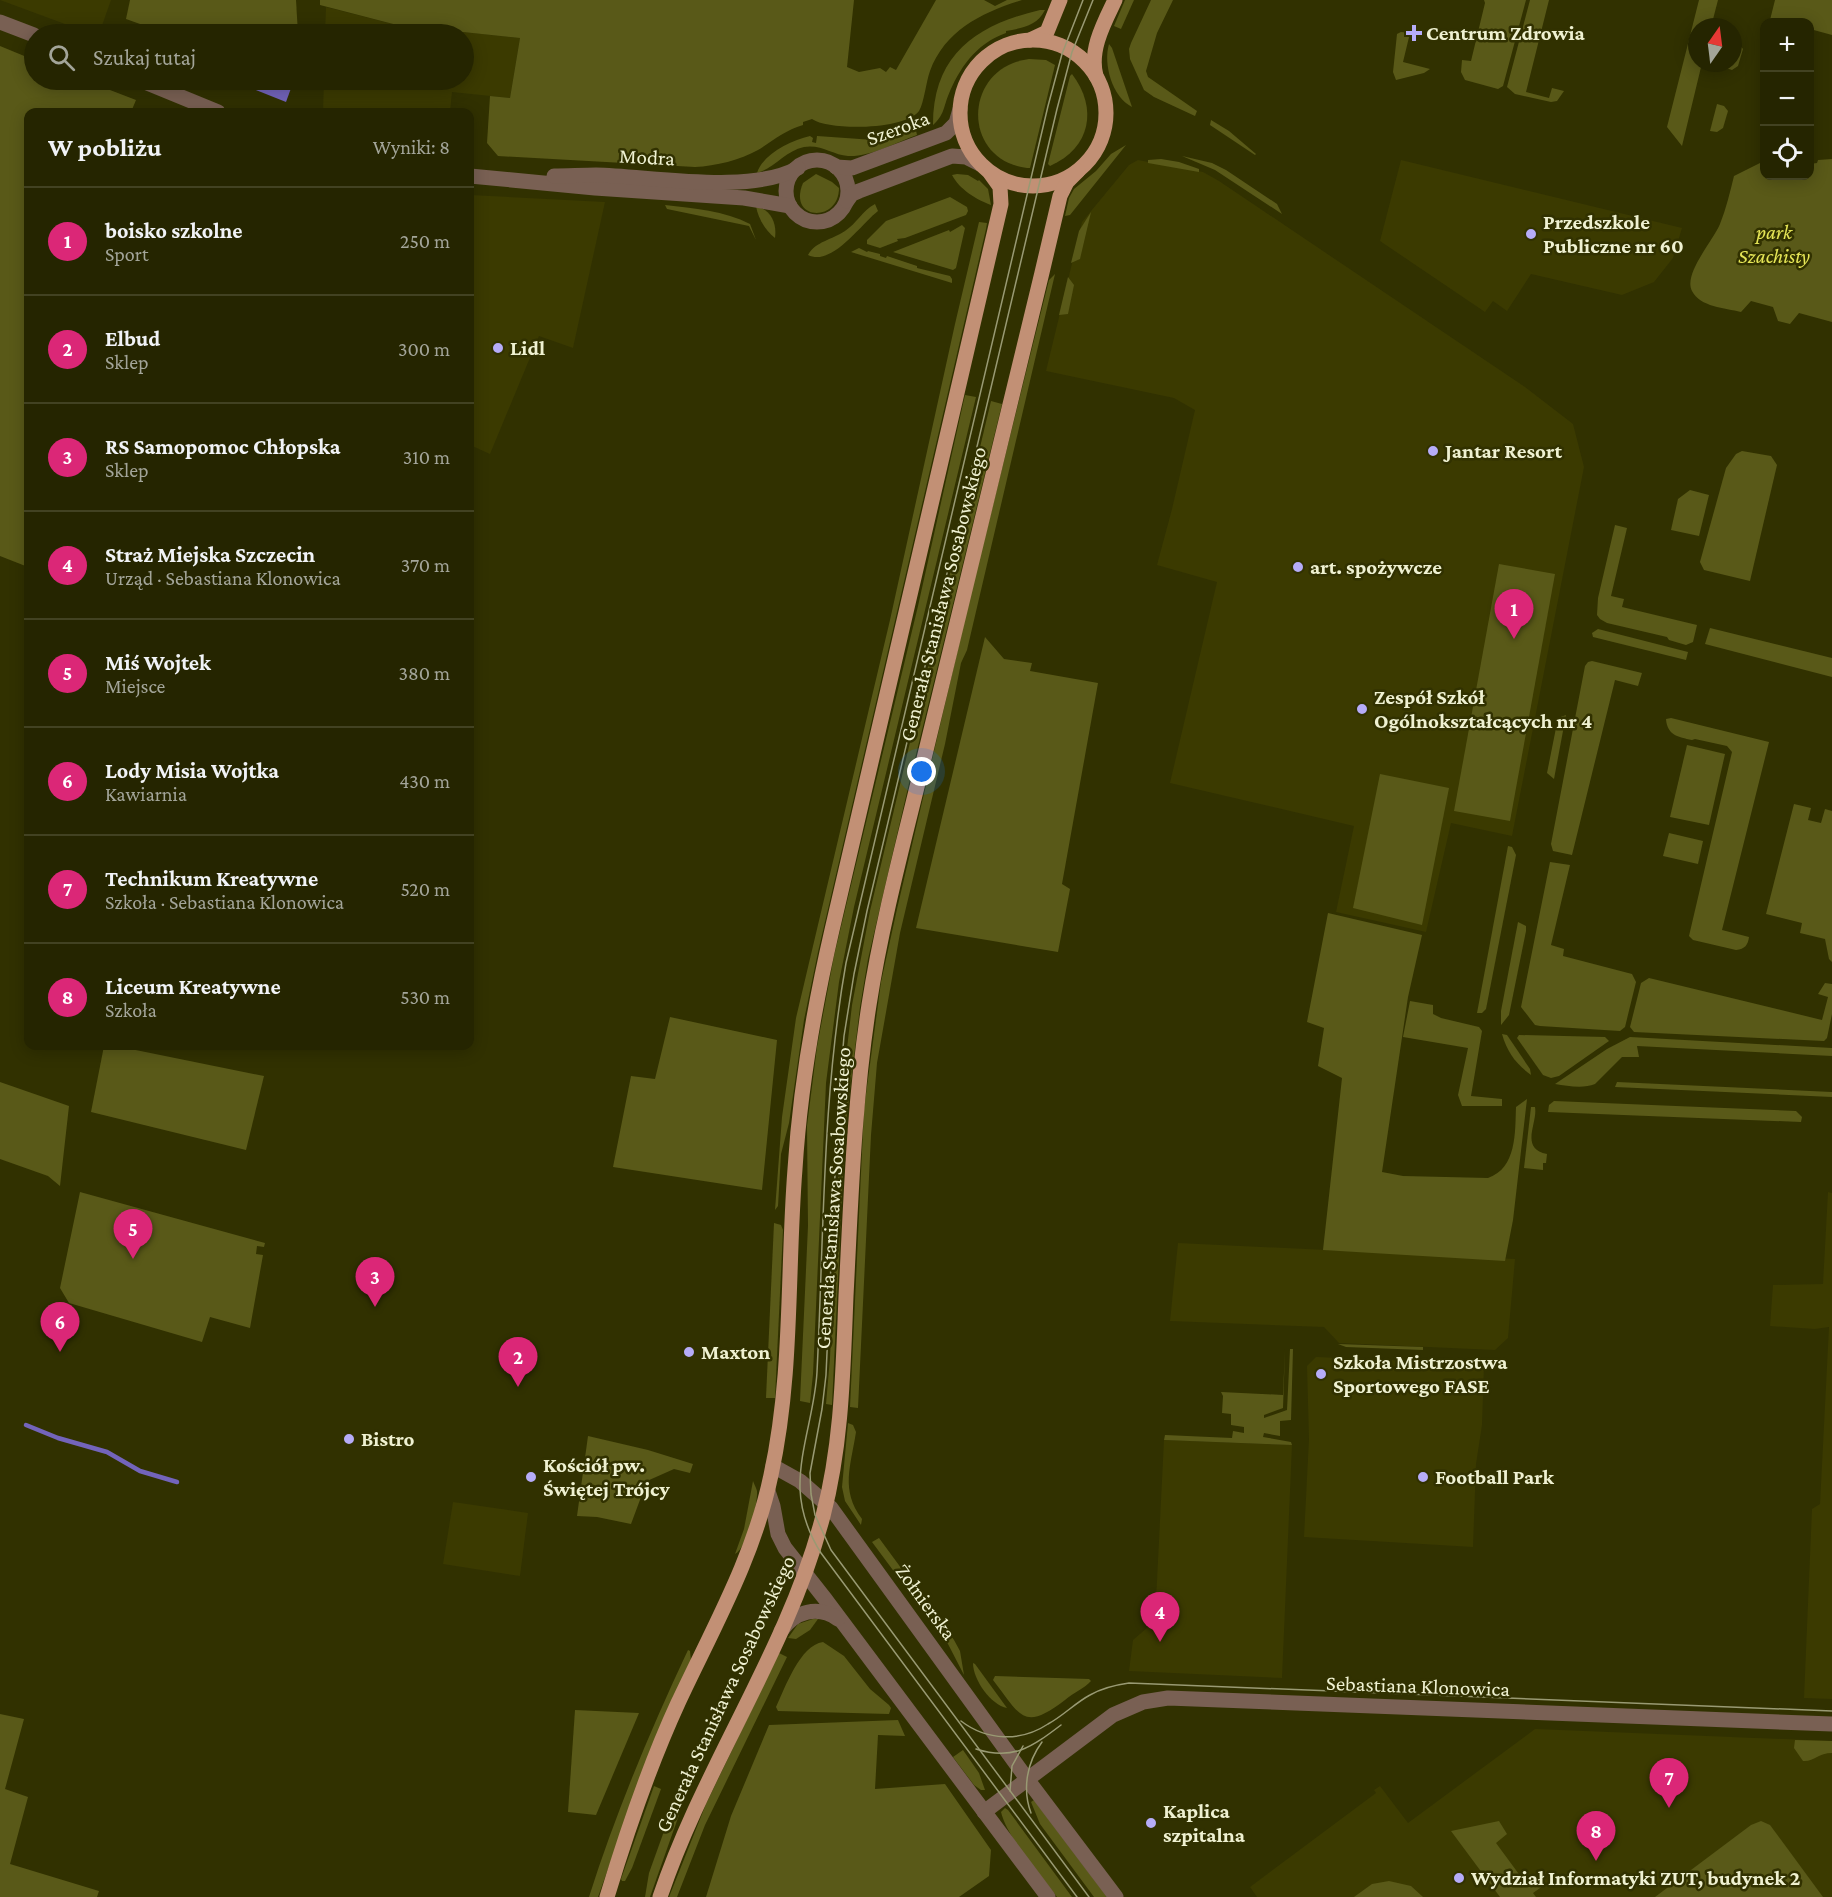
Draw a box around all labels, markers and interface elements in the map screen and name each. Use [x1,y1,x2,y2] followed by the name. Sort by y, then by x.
[1688,18,1742,72] north arrow
[1760,18,1814,180] map controls
[1760,18,1814,72] button: +
[1426,21,1586,45] place label: Centrum Zdrowia
[24,24,474,90] search box
[1407,26,1421,40] marker: Centrum Zdrowia
[45,41,78,74] icon: search
[93,45,196,70] text: Szukaj tutaj
[1760,72,1814,126] button: −
[863,106,933,150] street label: Szeroka
[1760,126,1814,180] button: locate
[48,133,162,162] text: W pobliżu
[373,136,450,158] text: Wyniki: 8
[619,144,676,170] street label: Modra
[1543,210,1684,258] place label: Przedszkole Publiczne nr 60
[105,218,243,243] text: boisko szkolne
[1738,220,1810,268] park label: park Szachisty
[1524,227,1538,241] marker: Przedszkole Publiczne nr 60
[64,230,71,252] text: 1
[400,230,450,252] text: 250 m
[105,243,149,265] text: Sport
[105,326,160,351] text: Elbud
[510,336,545,360] place label: Lidl
[62,338,73,360] text: 2
[398,338,450,360] text: 300 m
[491,341,505,355] marker: Lidl
[105,351,148,373] text: Sklep
[105,434,340,459] text: RS Samopomoc Chłopska
[1443,439,1562,463] place label: Jantar Resort
[895,444,991,744] street label: Generała Stanisława Sosabowskiego
[1426,444,1440,458] marker: Jantar Resort
[63,446,72,468] text: 3
[403,446,450,468] text: 310 m
[105,459,148,481] text: Sklep
[105,542,315,567] text: Straż Miejska Szczecin
[62,554,73,576] text: 4
[401,554,450,576] text: 370 m
[1310,555,1442,579] place label: art. spożywcze
[1291,560,1305,574] marker: art. spożywcze
[105,567,341,589] text: Urząd · Sebastiana Klonowica
[1494,590,1534,639] pin: 1
[105,650,211,675] text: Miś Wojtek
[63,662,72,684] text: 5
[399,662,450,684] text: 380 m
[105,675,165,697] text: Miejsce
[1374,685,1592,733] place label: Zespół Szkół Ogólnokształcących nr 4
[1355,702,1369,716] marker: Zespół Szkół Ogólnokształcących nr 4
[907,757,936,786] your location
[105,758,279,783] text: Lody Misia Wojtka
[62,770,73,792] text: 6
[399,770,450,792] text: 430 m
[105,783,187,805] text: Kawiarnia
[105,866,318,891] text: Technikum Kreatywne
[63,878,72,900] text: 7
[400,878,450,900] text: 520 m
[105,891,344,913] text: Szkoła · Sebastiana Klonowica
[105,974,281,999] text: Liceum Kreatywne
[62,986,73,1008] text: 8
[400,986,450,1008] text: 530 m
[105,999,157,1021] text: Szkoła
[810,1046,856,1350] street label: Generała Stanisława Sosabowskiego
[114,1210,152,1259] pin: 5
[356,1258,394,1307] pin: 3
[40,1302,80,1352] pin: 6
[498,1338,538,1387] pin: 2
[701,1340,770,1364] place label: Maxton
[682,1345,696,1359] marker: Maxton
[1333,1350,1508,1398] place label: Szkoła Mistrzostwa Sportowego FASE
[1314,1367,1328,1381] marker: Szkoła Mistrzostwa Sportowego FASE
[361,1427,414,1451] place label: Bistro
[342,1432,356,1446] marker: Bistro
[543,1453,671,1501] place label: Kościół pw. Świętej Trójcy
[1435,1465,1554,1489] place label: Football Park
[524,1470,538,1484] marker: Kościół pw. Świętej Trójcy
[1416,1470,1430,1484] marker: Football Park
[650,1552,800,1836] street label: Generała Stanisława Sosabowskiego
[890,1559,962,1645] street label: Żołnierska
[1140,1592,1180,1642] pin: 4
[1326,1671,1511,1701] street label: Sebastiana Klonowica
[1650,1758,1688,1808] pin: 7
[1163,1799,1246,1847] place label: Kaplica szpitalna
[1576,1812,1616,1861] pin: 8
[1144,1816,1158,1830] marker: Kaplica szpitalna
[1470,1866,1801,1890] place label: Wydział Informatyki ZUT, budynek 2
[1452,1871,1466,1885] marker: Wydział Informatyki ZUT, budynek 2

